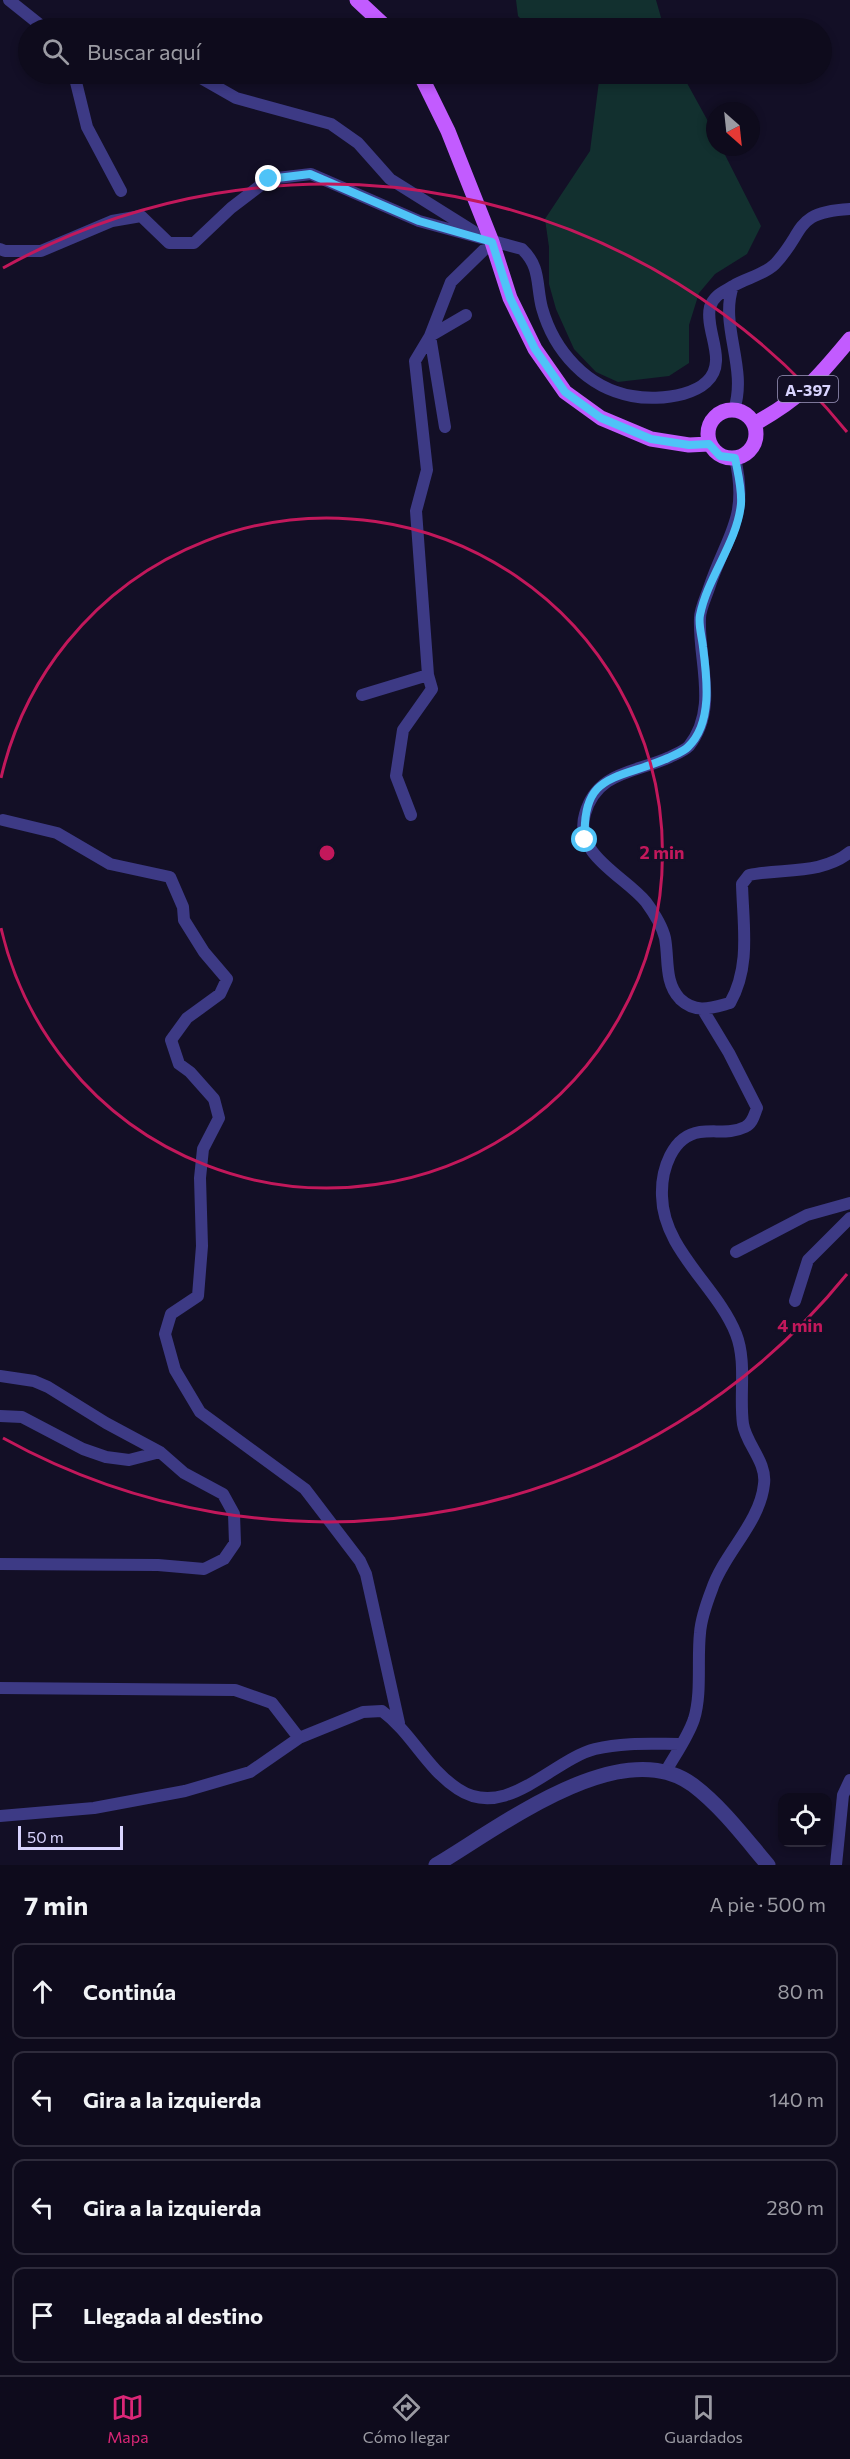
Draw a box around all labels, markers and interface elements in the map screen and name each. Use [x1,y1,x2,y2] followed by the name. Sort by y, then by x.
[18,18,832,84] search box
[39,35,72,68] icon: search
[87,38,201,65] text: Buscar aquí
[706,102,760,156] north arrow
[255,165,281,191] route end
[778,376,838,402] road number: A-397
[571,826,597,852] route start
[640,841,684,863] text: 2 min
[317,843,337,863] centre of rings
[777,1314,823,1336] text: 4 min
[778,1793,832,1847] map controls
[778,1793,832,1847] button: locate
[18,1823,123,1850] scale bar
[27,1827,64,1846] text: 50 m
[24,1889,88,1920] text: 7 min
[710,1892,826,1916] text: A pie · 500 m
[26,1975,59,2008] icon: ahead
[83,1978,176,2005] text: Continúa
[778,1979,824,2003] text: 80 m
[26,2083,59,2116] icon: left
[83,2086,261,2113] text: Gira a la izquierda
[769,2087,824,2111] text: 140 m
[26,2191,59,2224] icon: left
[83,2194,261,2221] text: Gira a la izquierda
[766,2195,824,2219] text: 280 m
[26,2299,59,2332] icon: arrive
[83,2302,263,2329] text: Llegada al destino
[107,2391,149,2446] tab: Mapa
[363,2391,450,2446] tab: Cómo llegar
[664,2391,743,2446] tab: Guardados

